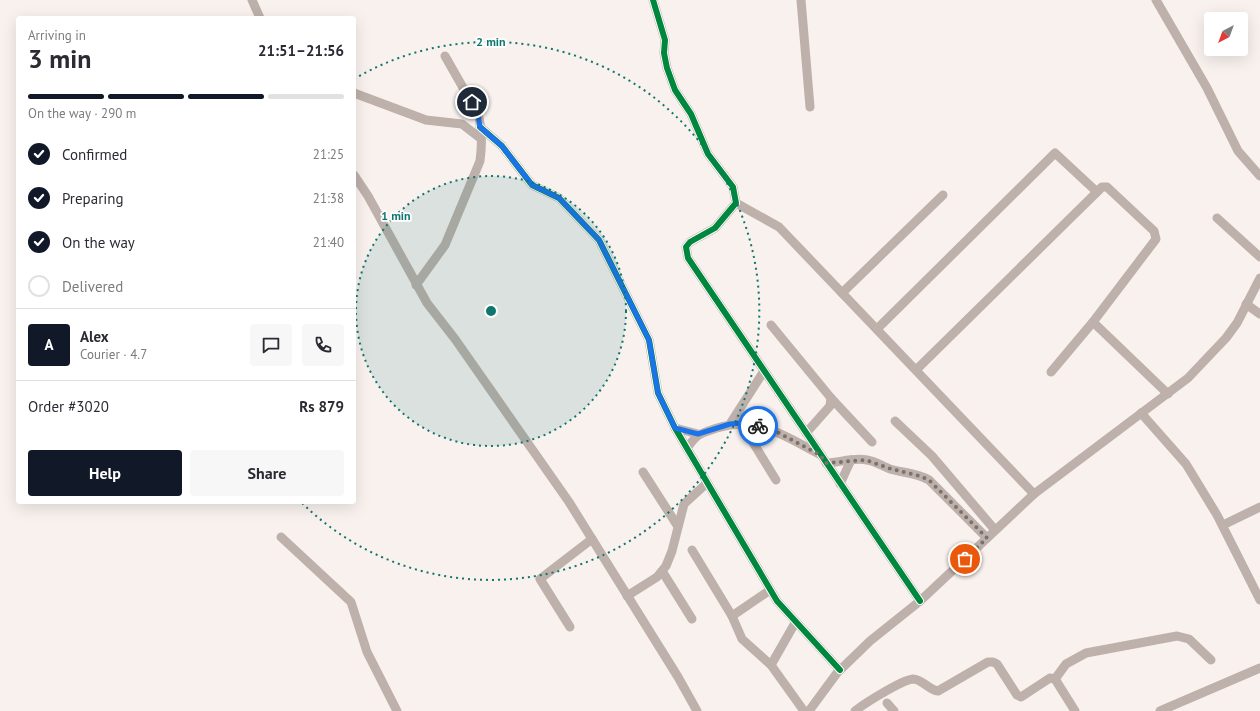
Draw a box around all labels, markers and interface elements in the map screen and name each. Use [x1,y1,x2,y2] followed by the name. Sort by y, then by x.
[1204,12,1248,56] north arrow
[1204,12,1248,56] map controls
[28,27,86,44] text: Arriving in
[476,34,506,49] text: 2 min
[258,41,344,60] text: 21:51–21:56
[28,42,91,75] text: 3 min
[455,85,489,119] pin
[461,91,483,113] icon: home
[28,105,136,122] text: On the way · 290 m
[28,143,50,165] icon: check
[62,145,127,164] text: Confirmed
[313,146,344,163] text: 21:25
[28,187,50,209] icon: check
[62,189,124,208] text: Preparing
[313,190,344,207] text: 21:38
[381,208,411,223] text: 1 min
[28,231,50,253] icon: check
[62,233,135,252] text: On the way
[313,234,344,251] text: 21:40
[62,277,123,296] text: Delivered
[484,304,498,318] centre of rings
[250,324,292,366] button: chat
[302,324,344,366] button: phone
[80,327,109,346] text: Alex
[44,335,54,354] text: A
[80,346,147,363] text: Courier · 4.7
[28,397,109,416] text: Order #3020
[299,397,344,416] text: Rs 879
[738,406,778,446] courier
[747,415,769,437] icon: bike
[28,450,182,496] button: Help
[190,450,344,496] button: Share
[948,542,982,576] pin
[954,548,976,570] icon: bag

